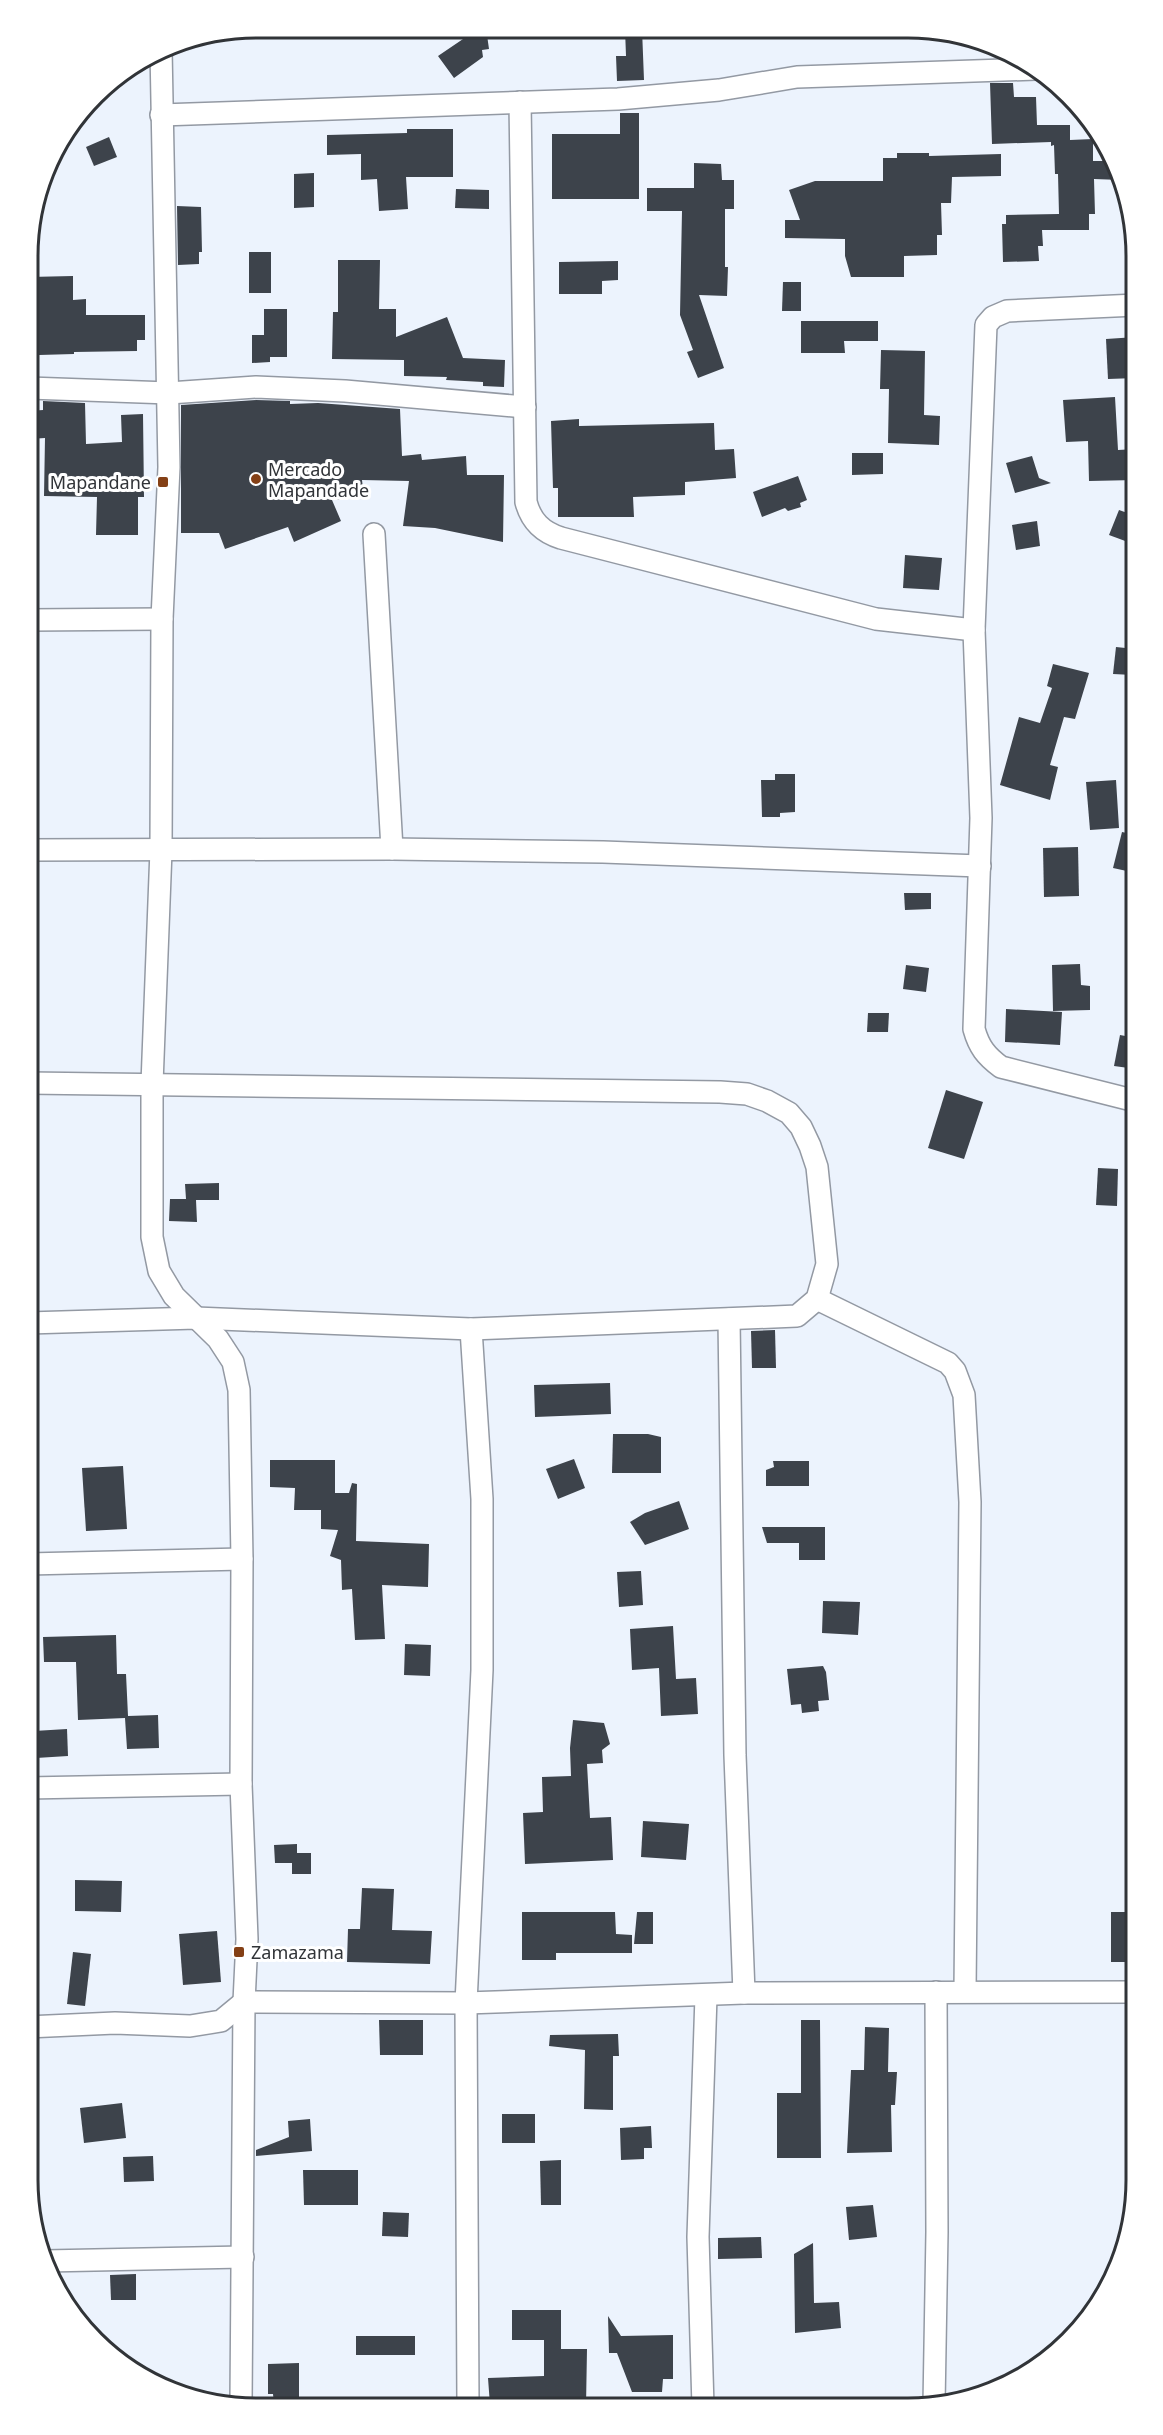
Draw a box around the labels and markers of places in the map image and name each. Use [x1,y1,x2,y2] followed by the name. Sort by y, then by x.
[268,457,369,502] place label: Mercado Mapandade
[50,470,151,494] place label: Mapandane
[249,472,263,486] marker: Mercado Mapandade
[156,475,170,489] marker: Mapandane
[251,1940,344,1964] place label: Zamazama
[232,1945,246,1959] marker: Zamazama

